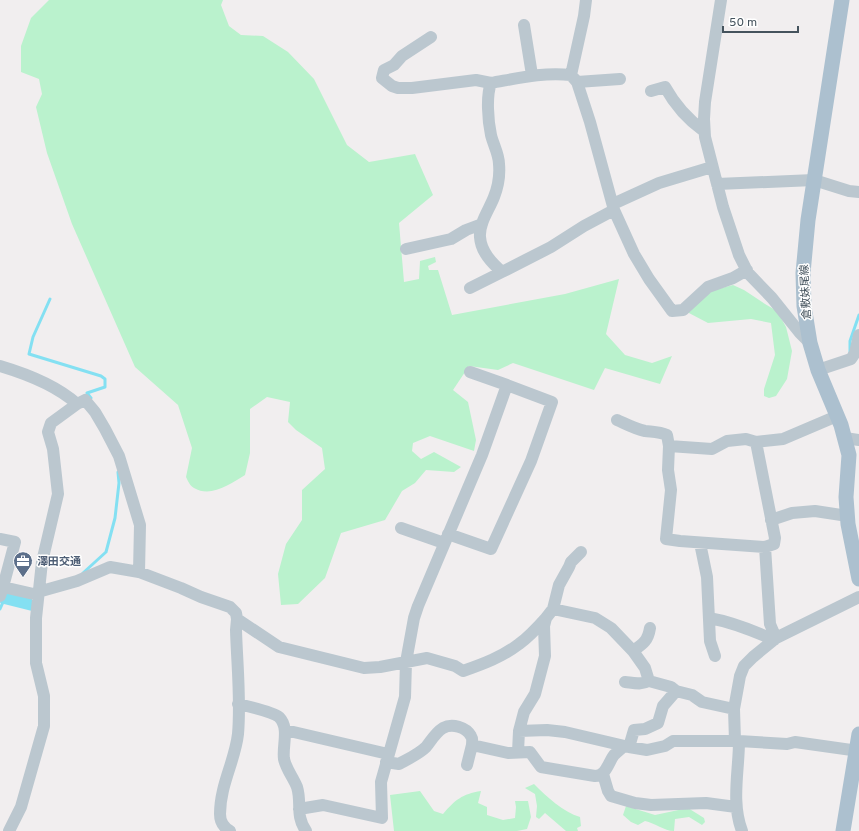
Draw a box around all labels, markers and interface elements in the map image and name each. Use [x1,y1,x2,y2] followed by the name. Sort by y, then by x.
[723,8,798,34] scale bar
[729,15,757,31] text: 50 m
[798,264,814,320] street label: 倉敷妹尾線
[12,550,34,578] office icon: 澤田交通
[37,555,81,569] place label: 澤田交通

